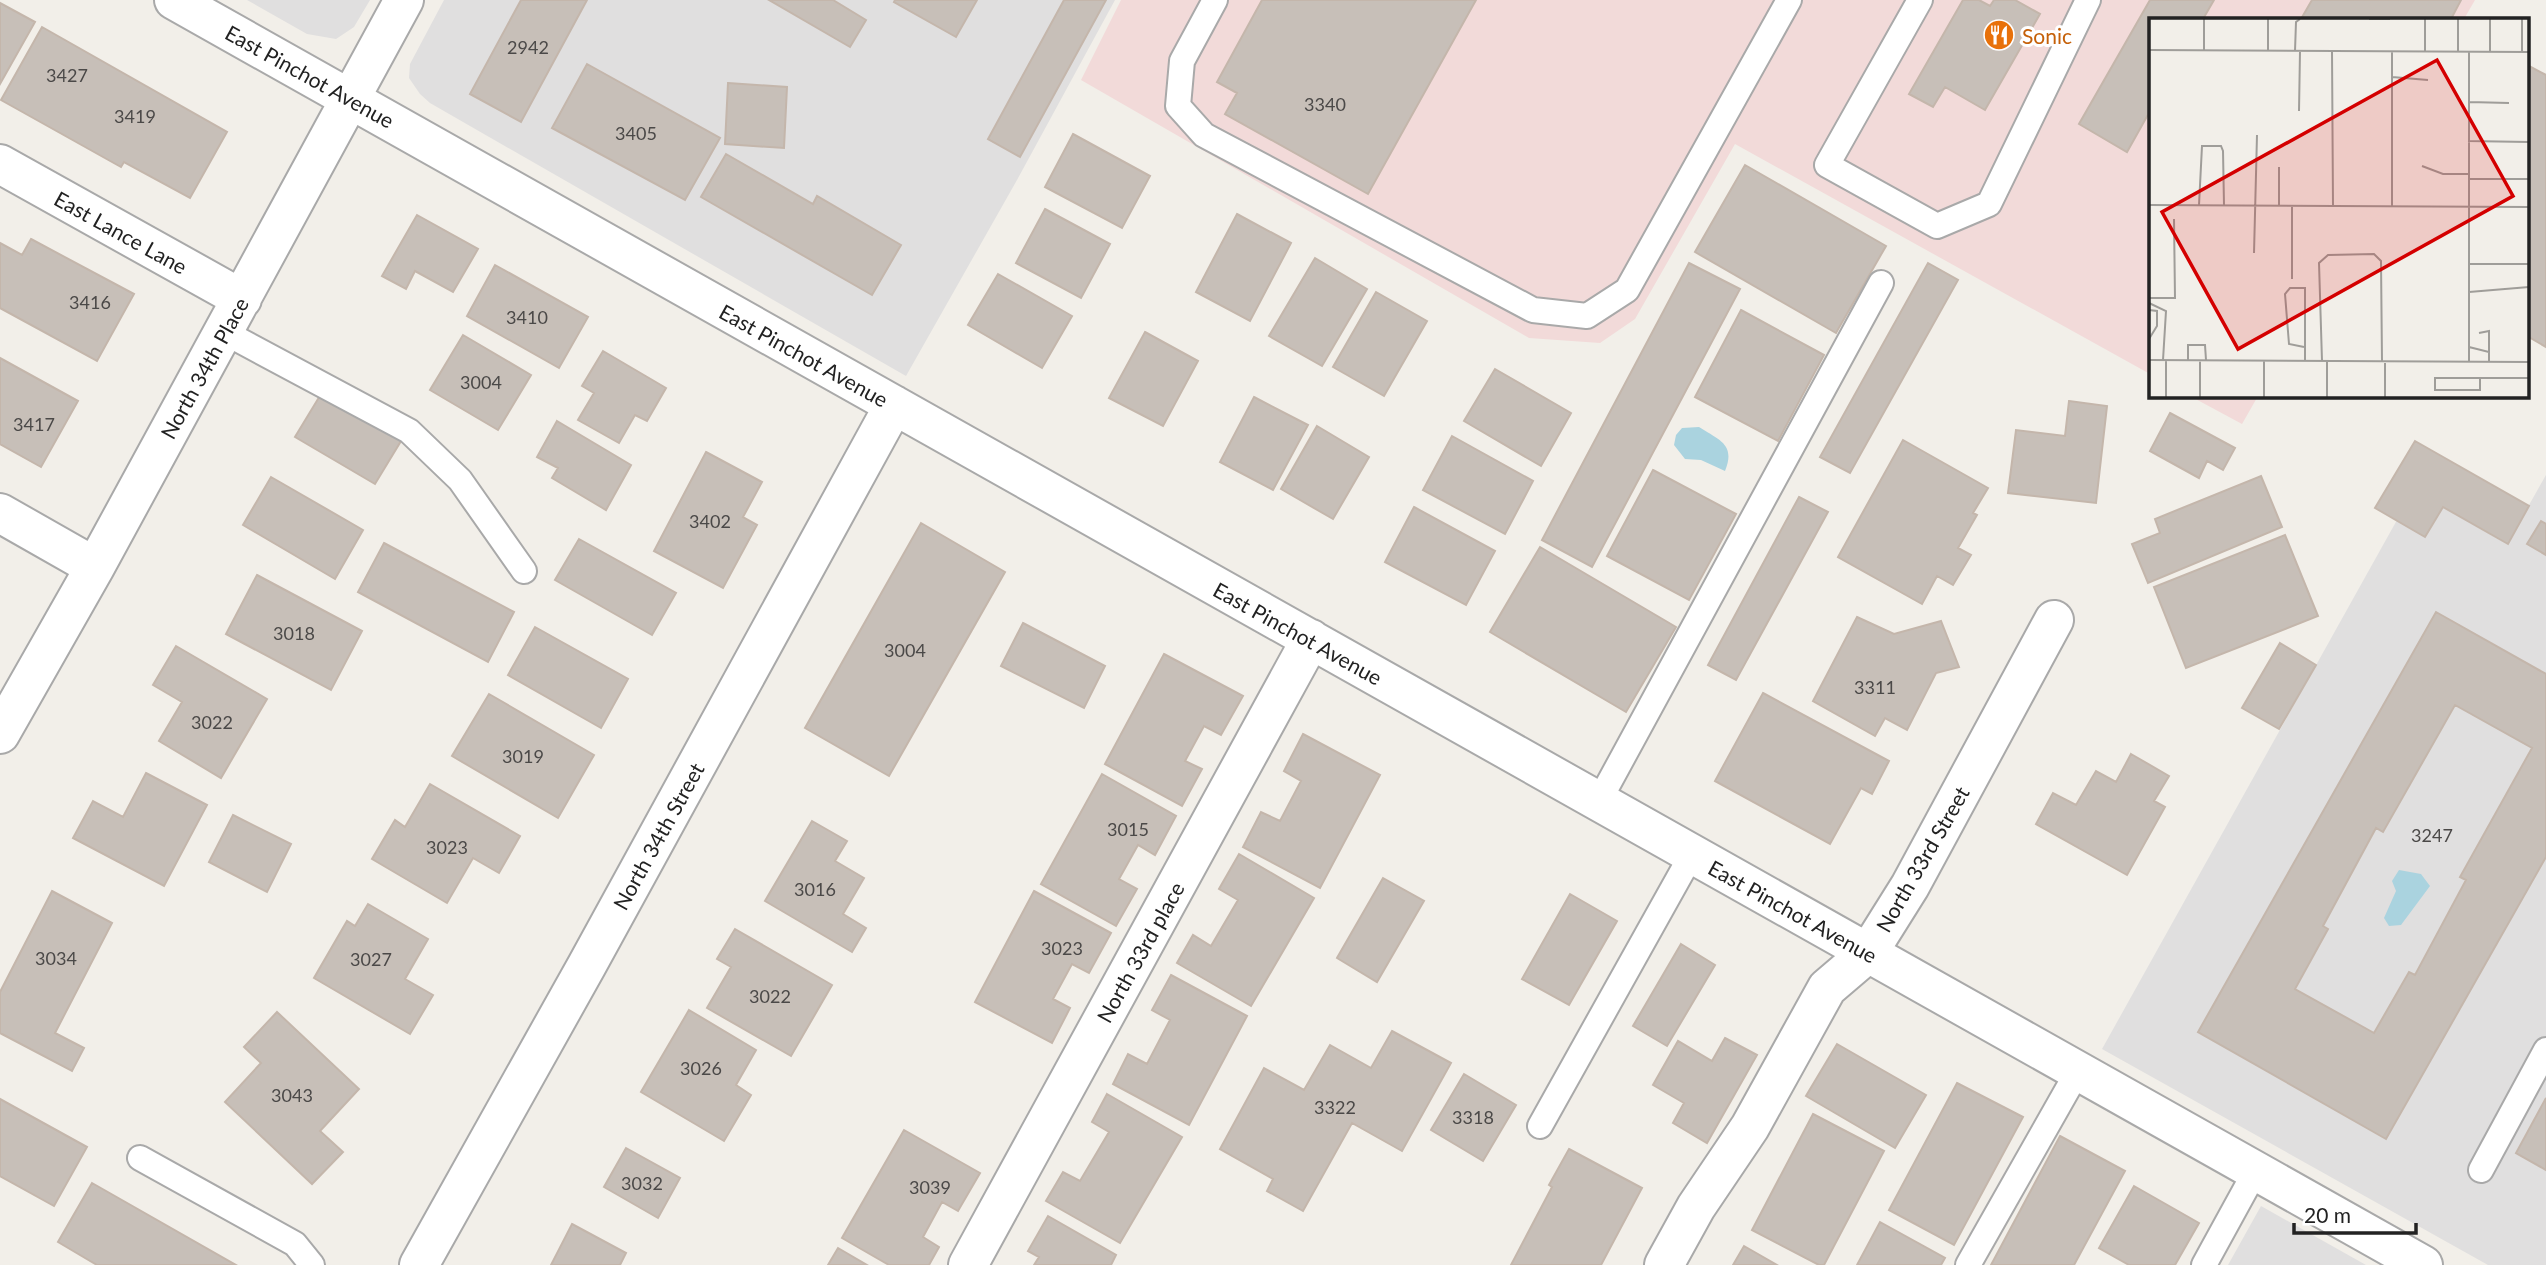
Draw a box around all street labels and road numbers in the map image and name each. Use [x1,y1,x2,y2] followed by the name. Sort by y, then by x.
[221,19,399,133] street label: East Pinchot Avenue
[50,185,192,279] street label: East Lance Lane
[155,293,253,443] street label: North 34th Place
[715,298,893,412] street label: East Pinchot Avenue
[1209,576,1387,690] street label: East Pinchot Avenue
[607,758,709,914] street label: North 34th Street
[1870,781,1974,936] street label: North 33rd Street
[1704,854,1882,968] street label: East Pinchot Avenue
[1091,877,1189,1027] street label: North 33rd place

